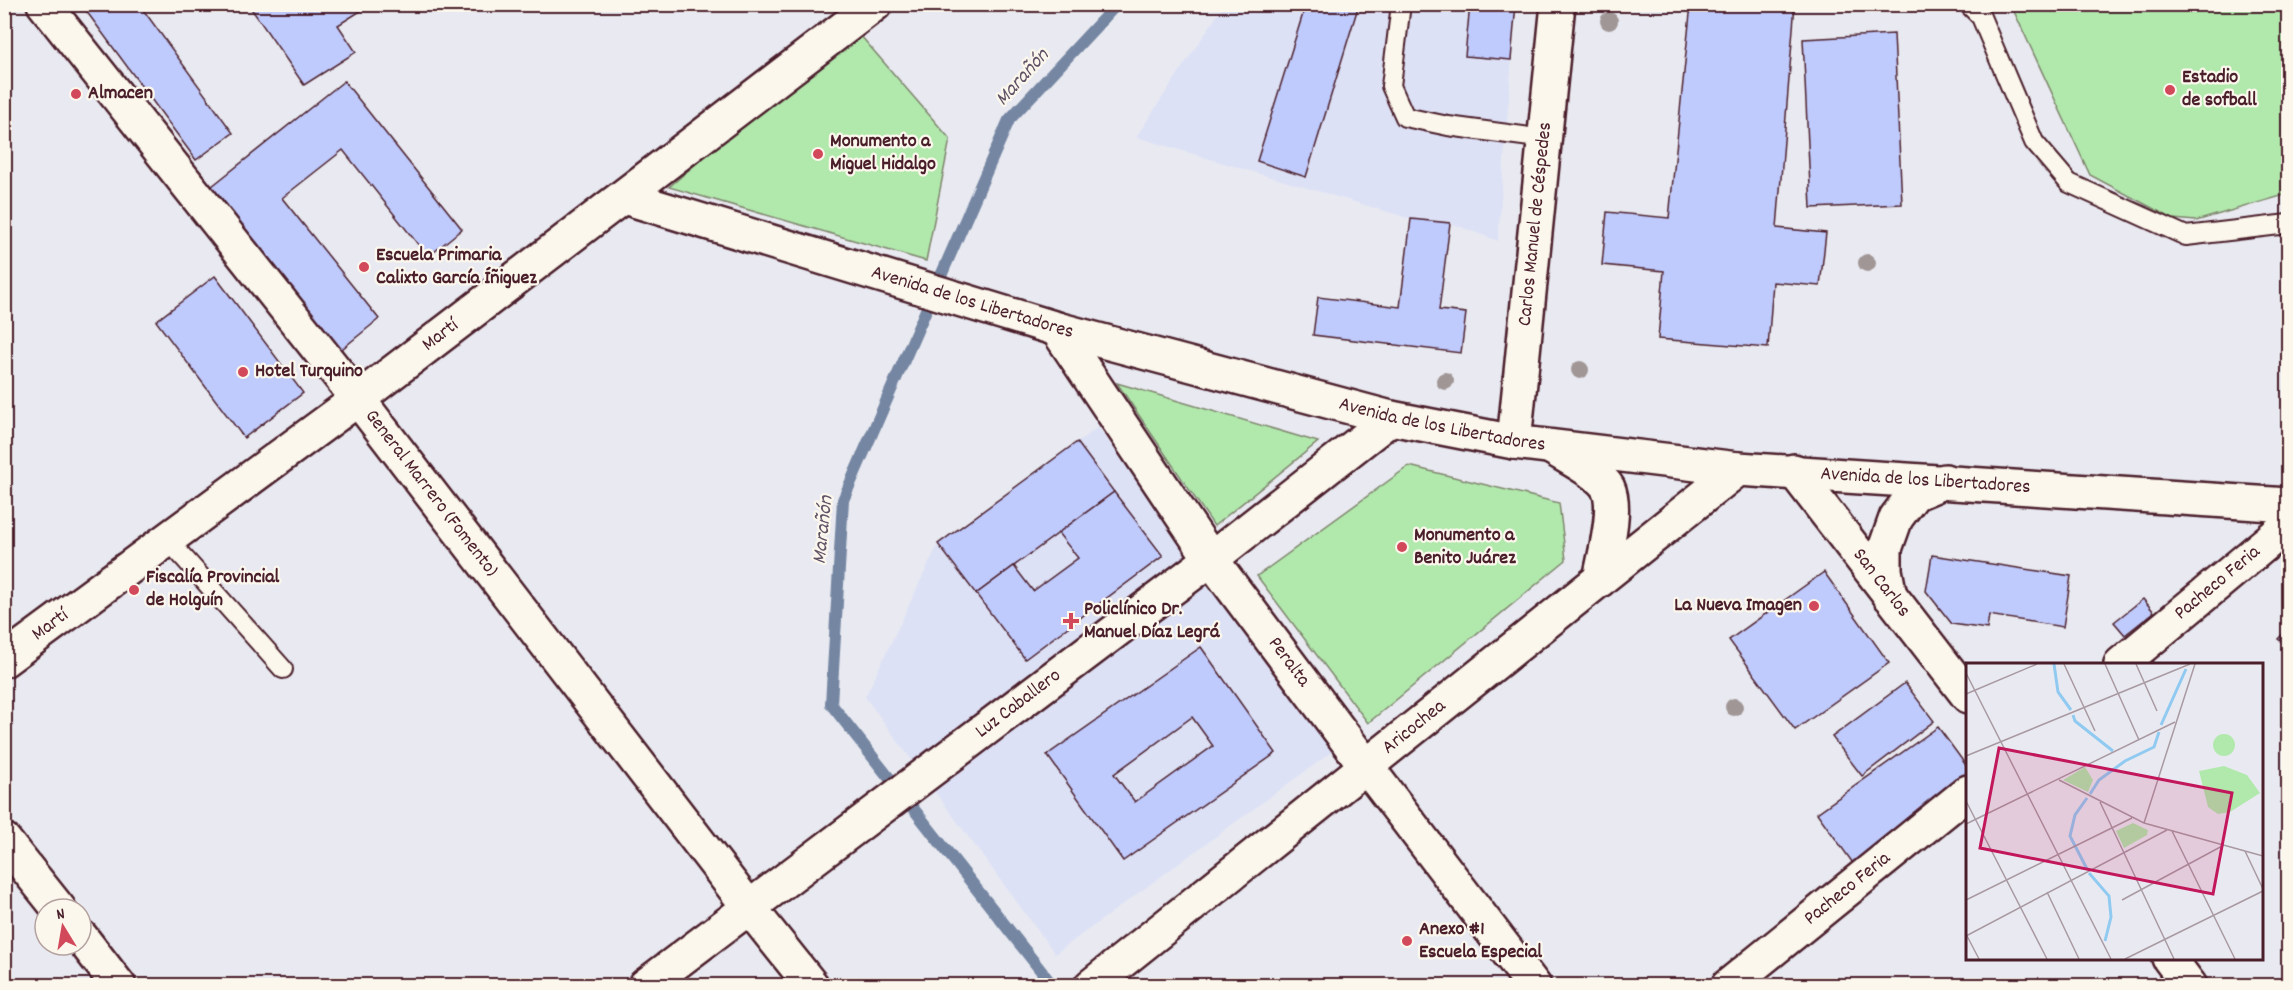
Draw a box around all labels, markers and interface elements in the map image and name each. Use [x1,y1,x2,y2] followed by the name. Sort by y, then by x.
[989,42,1058,114] water label: Marañón
[2182,64,2257,115] place label: Estadio de sofball
[88,80,153,108] place label: Almacen
[2163,83,2177,97] marker: Estadio de sofball
[69,87,83,101] marker: Almacen
[1512,121,1560,327] street label: Carlos Manuel de Céspedes
[830,128,936,179] place label: Monumento a Miguel Hidalgo
[811,147,825,161] marker: Monumento a Miguel Hidalgo
[376,242,537,293] place label: Escuela Primaria Calixto García Íñiguez
[867,259,1077,347] street label: Avenida de los Libertadores
[357,260,371,274] marker: Escuela Primaria Calixto García Íñiguez
[417,312,466,359] street label: Martí
[255,358,363,386] place label: Hotel Turquino
[236,365,250,379] marker: Hotel Turquino
[1336,391,1547,460] street label: Avenida de los Libertadores
[357,404,504,583] street label: General Marrero (Fomento)
[1820,460,2031,502] street label: Avenida de los Libertadores
[805,493,843,566] water label: Marañón
[1414,522,1516,573] place label: Monumento a Benito Juárez
[2169,539,2267,628] street label: Pacheco Feria
[1395,540,1409,554] marker: Monumento a Benito Juárez
[1845,543,1917,624] street label: San Carlos
[146,564,280,615] place label: Fiscalía Provincial de Holguín
[127,583,141,597] marker: Fiscalía Provincial de Holguín
[1674,592,1802,620] place label: La Nueva Imagen
[1084,596,1221,647] place label: Policlínico Dr. Manuel Díaz Legrá
[1807,599,1821,613] marker: La Nueva Imagen
[26,602,76,649] street label: Martí
[1062,612,1080,630] marker: Policlínico Dr. Manuel Díaz Legrá
[1260,632,1317,694] street label: Peralta
[970,662,1067,746] street label: Luz Caballero
[1966,663,2263,960] inset map
[1377,693,1453,762] street label: Aricochea
[1798,845,1898,933] street label: Pacheco Feria
[33,897,93,957] north arrow
[55,903,67,927] text: N
[1419,916,1542,967] place label: Anexo #1 Escuela Especial
[1400,934,1414,948] marker: Anexo #1 Escuela Especial

